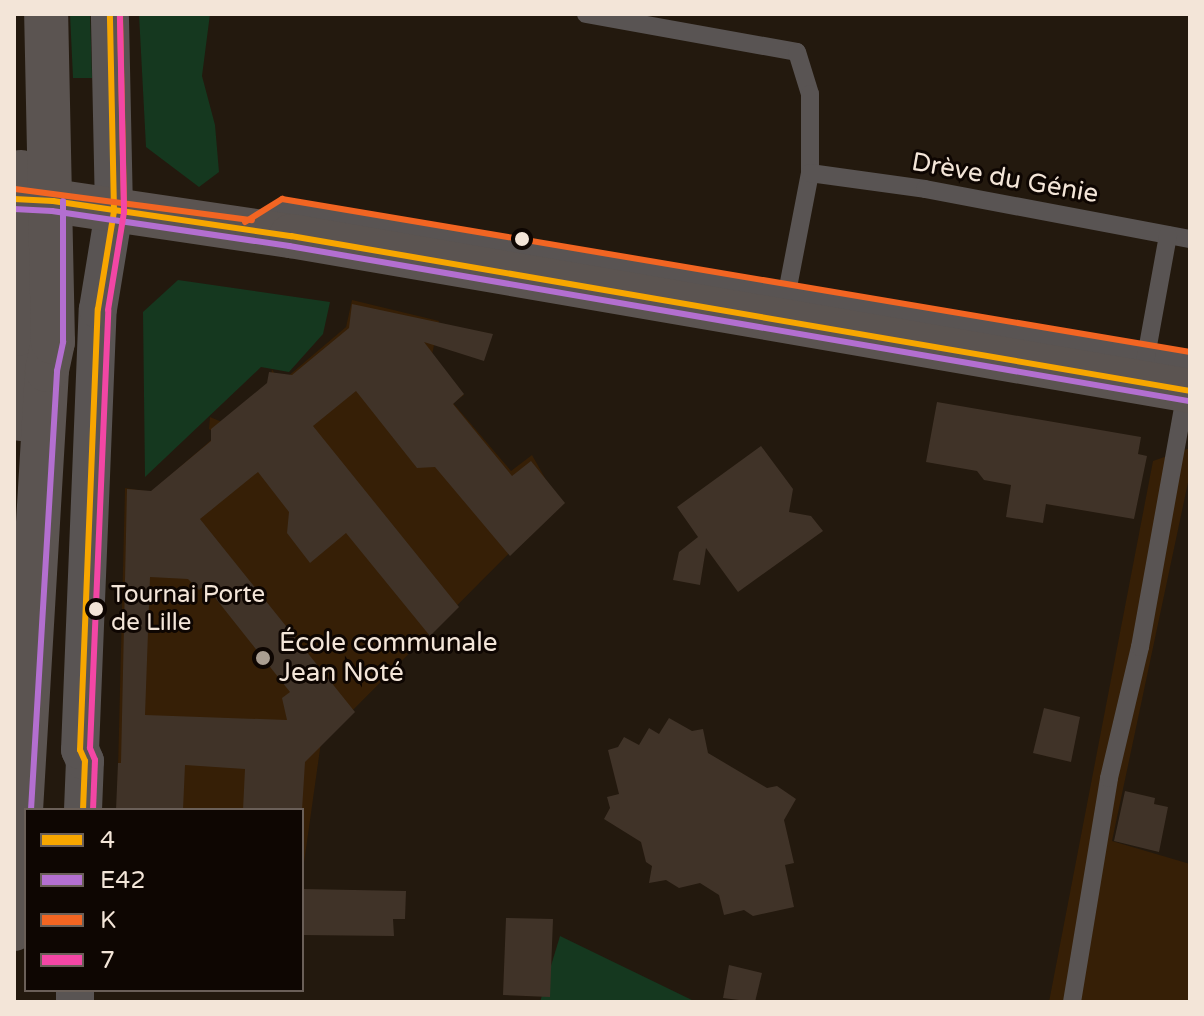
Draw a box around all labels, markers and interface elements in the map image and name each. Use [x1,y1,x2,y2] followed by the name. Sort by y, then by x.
[909,146,1101,210] street label: Drève du Génie
[514,231,530,247] unlabelled marker
[111,581,265,637] place label: Tournai Porte de Lille
[88,601,104,617] marker: Tournai Porte de Lille
[279,627,497,688] place label: École communale Jean Noté
[254,649,272,667] marker: École communale Jean Noté
[24,808,304,992] legend
[100,826,115,855] text: 4
[100,866,145,895] text: E42
[100,906,116,935] text: K
[100,946,115,975] text: 7

